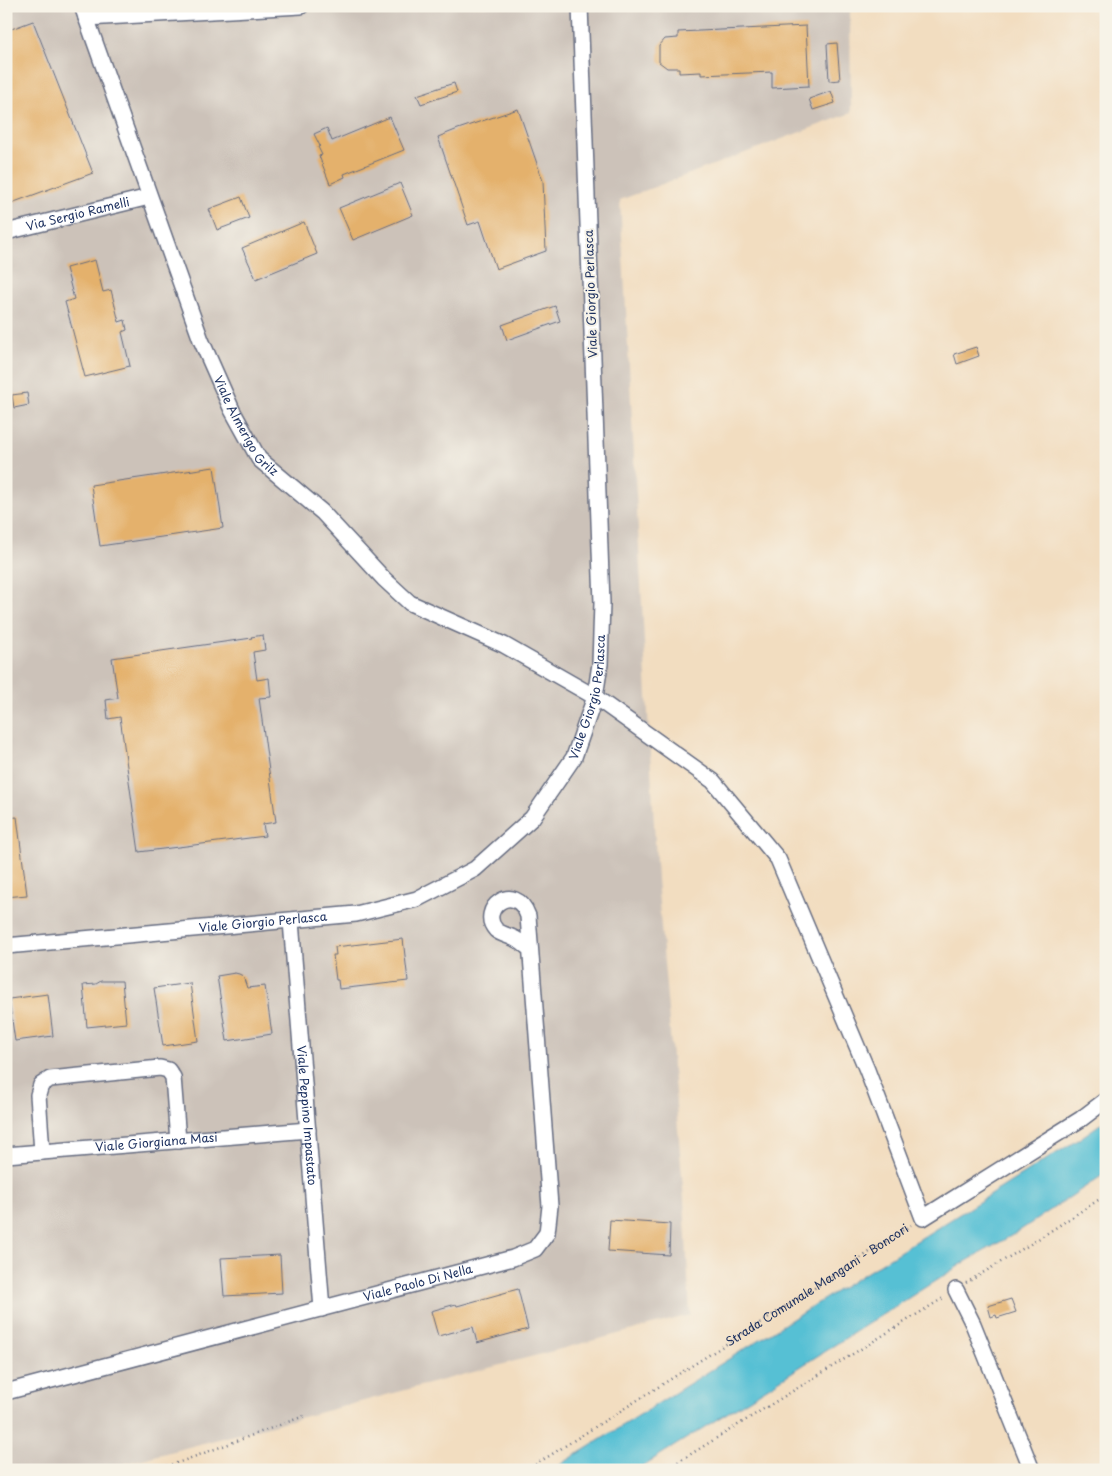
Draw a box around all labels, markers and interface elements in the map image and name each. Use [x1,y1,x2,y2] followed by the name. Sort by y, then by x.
[24,192,131,235] street label: Via Sergio Ramelli
[579,229,601,359] street label: Viale Giorgio Perlasca
[210,373,283,480] street label: Viale Almerigo Grilz
[564,634,609,762] street label: Viale Giorgio Perlasca
[198,907,328,936] street label: Viale Giorgio Perlasca
[293,1045,322,1186] street label: Viale Peppino Impastato
[94,1128,218,1156] street label: Viale Giorgiana Masi
[722,1219,912,1350] street label: Strada Comunale Mangani - Boncori
[361,1259,475,1305] street label: Viale Paolo Di Nella

